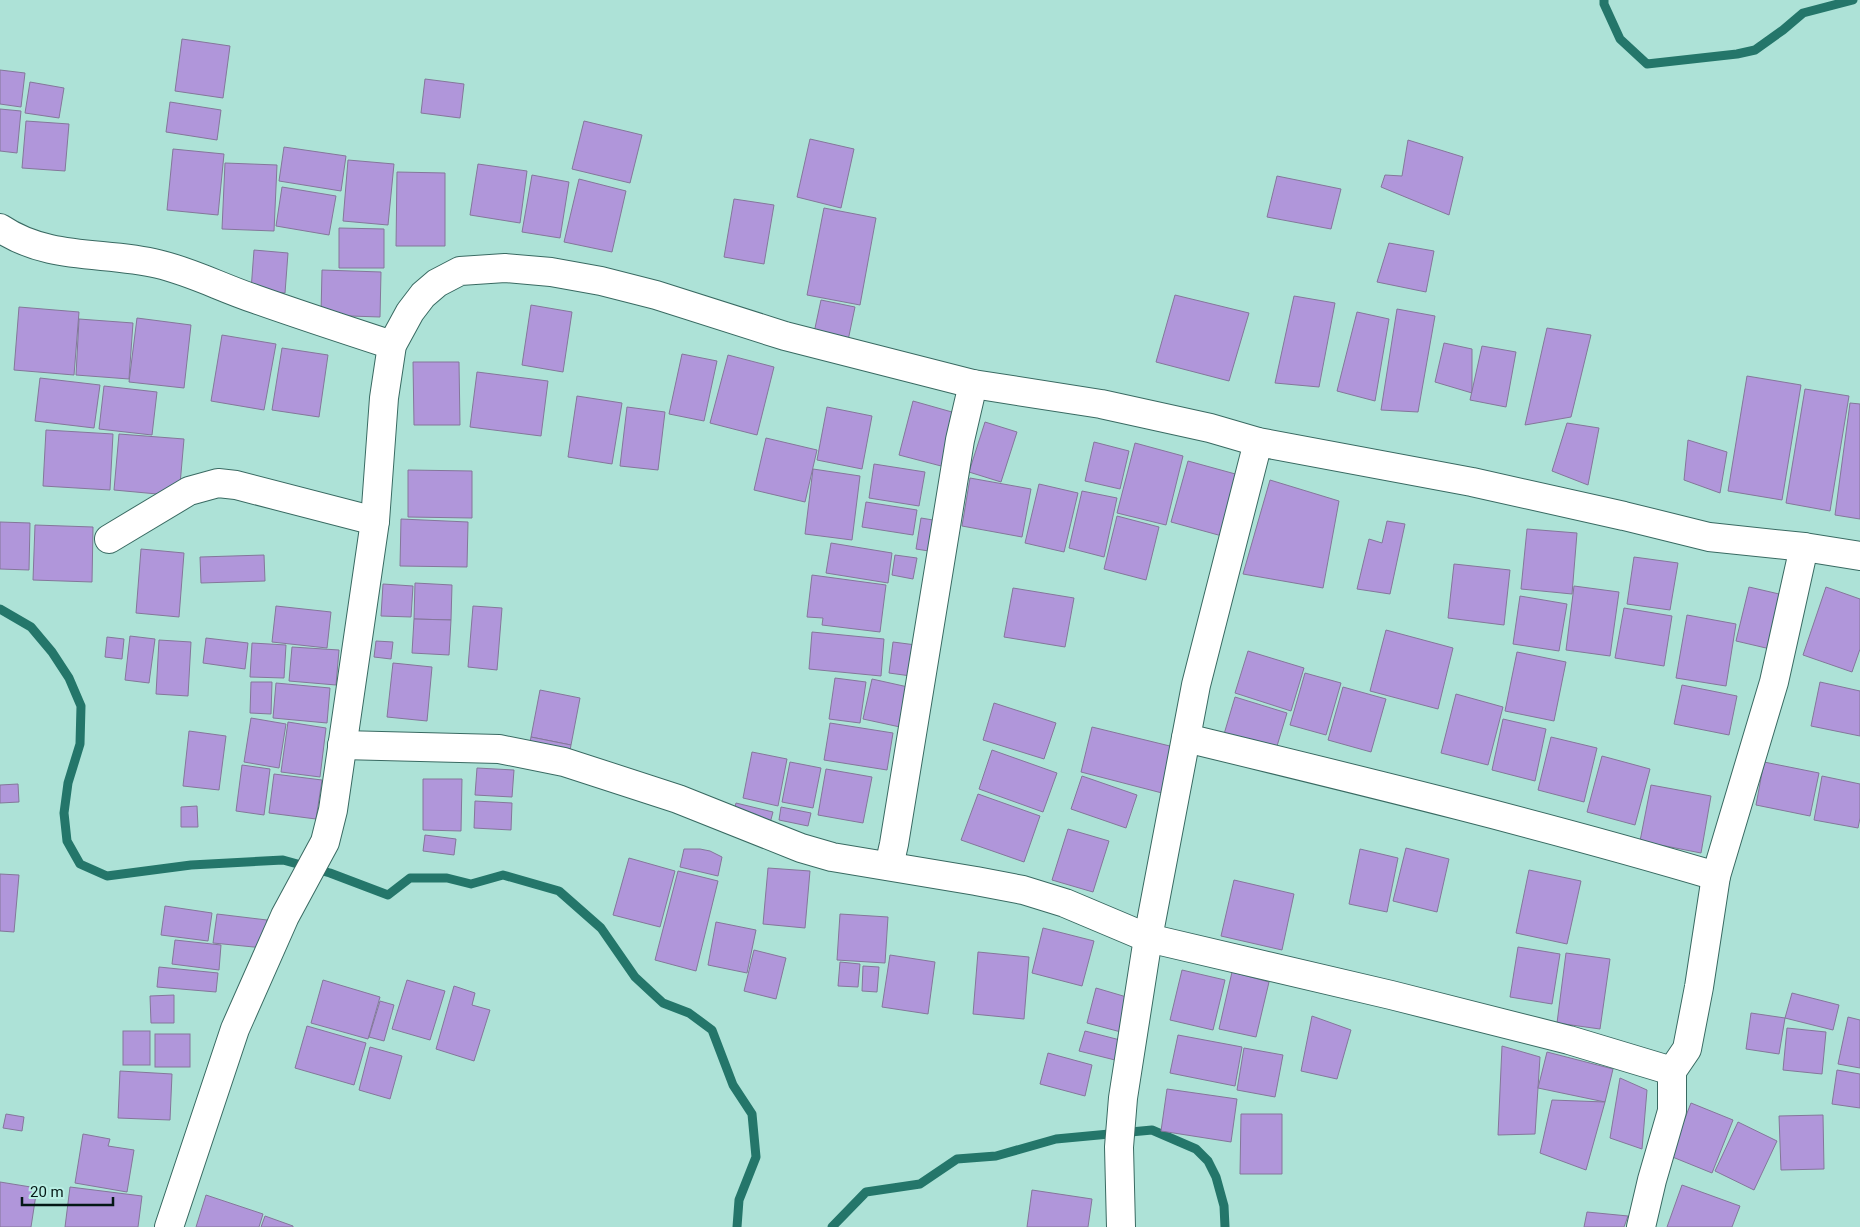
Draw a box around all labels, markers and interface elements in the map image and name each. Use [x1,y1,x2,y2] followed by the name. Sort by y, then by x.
[22,1174,114,1206] scale bar
[30,1183,64,1201] text: 20 m

